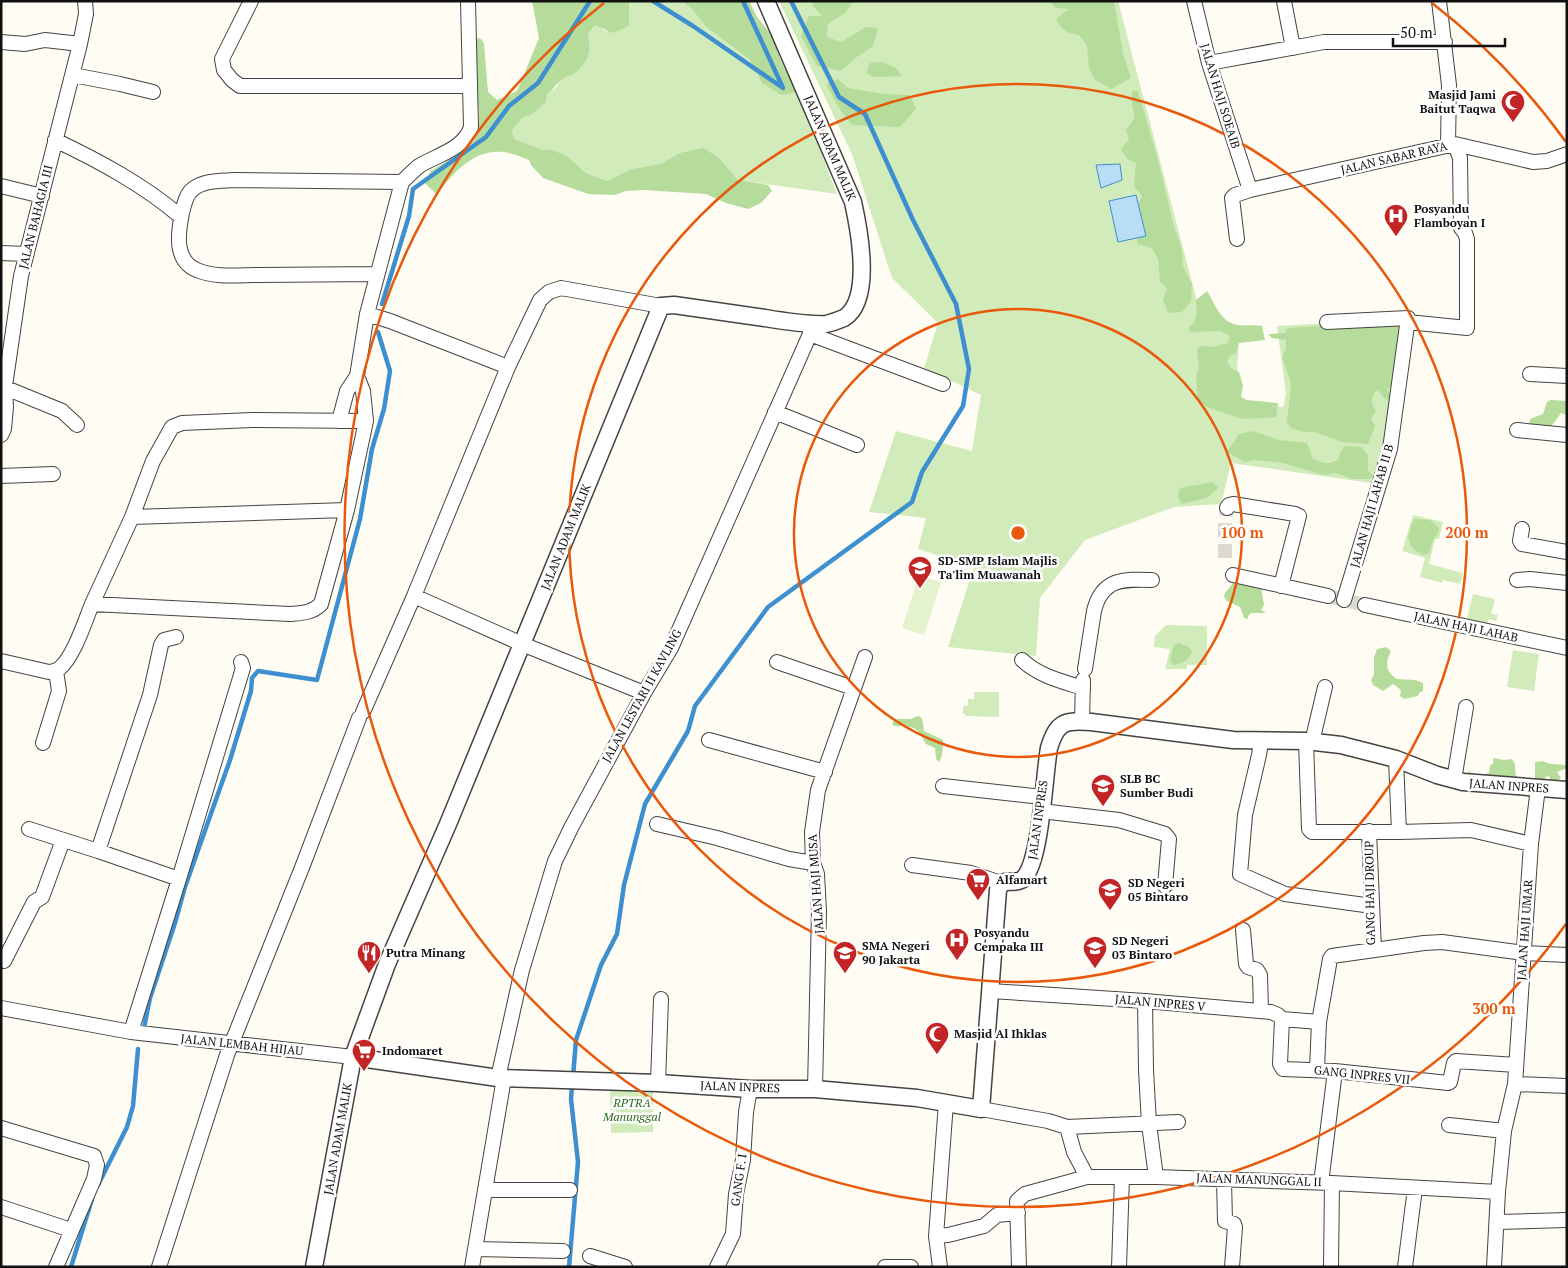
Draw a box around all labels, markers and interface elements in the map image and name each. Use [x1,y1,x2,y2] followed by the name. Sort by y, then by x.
[1393,15,1506,47] scale bar
[1400,22,1433,42] text: 50 m
[1197,42,1244,150] street label: JALAN HAJI SOEAIB
[1420,87,1496,116] place label: Masjid Jami Baitut Taqwa
[1500,89,1526,123] mosque icon: Masjid Jami Baitut Taqwa
[801,93,860,203] street label: JALAN ADAM MALIK
[1339,138,1450,177] street label: JALAN SABAR RAYA
[15,163,56,270] street label: JALAN BAHAGIA III
[1414,201,1486,230] place label: Posyandu Flamboyan I
[1383,203,1409,237] hospital icon: Posyandu Flamboyan I
[1347,442,1396,569] street label: JALAN HAJI LAHAB II B
[537,481,594,592] street label: JALAN ADAM MALIK
[1220,522,1264,542] text: 100 m
[1445,522,1489,542] text: 200 m
[1009,524,1027,542] centre of rings
[938,553,1058,582] place label: SD-SMP Islam Majlis Ta'lim Muawanah
[907,555,933,589] school or university icon: SD-SMP Islam Majlis Ta'lim Muawanah
[1413,608,1520,645] street label: JALAN HAJI LAHAB
[599,626,685,765] street label: JALAN LESTARI II KAVLING
[1120,771,1194,800] place label: SLB BC Sumber Budi
[1090,773,1116,807] school or university icon: SLB BC Sumber Budi
[1469,775,1549,796] street label: JALAN INPRES
[1025,779,1050,861] street label: JALAN INPRES
[804,833,826,934] street label: JALAN HAJI MUSA
[1361,841,1378,945] street label: GANG HAJI DROUP
[965,867,991,901] supermarket icon: Alfamart
[996,872,1048,887] place label: Alfamart
[1128,875,1188,904] place label: SD Negeri 05 Bintaro
[1097,877,1123,911] school or university icon: SD Negeri 05 Bintaro
[1513,879,1536,981] street label: JALAN HAJI UMAR
[974,925,1044,954] place label: Posyandu Cempaka III
[944,927,970,961] hospital icon: Posyandu Cempaka III
[1112,933,1172,962] place label: SD Negeri 03 Bintaro
[1082,935,1108,969] school or university icon: SD Negeri 03 Bintaro
[862,938,930,967] place label: SMA Negeri 90 Jakarta
[356,940,382,974] restaurant icon: Putra Minang
[832,940,858,974] school or university icon: SMA Negeri 90 Jakarta
[386,945,465,960] place label: Putra Minang
[1114,991,1207,1014] street label: JALAN INPRES V
[1472,998,1516,1018] text: 300 m
[924,1021,950,1055] mosque icon: Masjid Al Ihklas
[954,1026,1047,1041] place label: Masjid Al Ihklas
[180,1031,304,1058] street label: JALAN LEMBAH HIJAU
[351,1038,377,1072] supermarket icon: Indomaret
[382,1043,443,1058] place label: Indomaret
[1313,1062,1411,1087] street label: GANG INPRES VII
[700,1078,780,1095] street label: JALAN INPRES
[320,1082,355,1196] street label: JALAN ADAM MALIK
[602,1095,662,1124] park label: RPTRA Manunggal
[727,1153,750,1207] street label: GANG F. I
[1196,1170,1322,1189] street label: JALAN MANUNGGAL II

